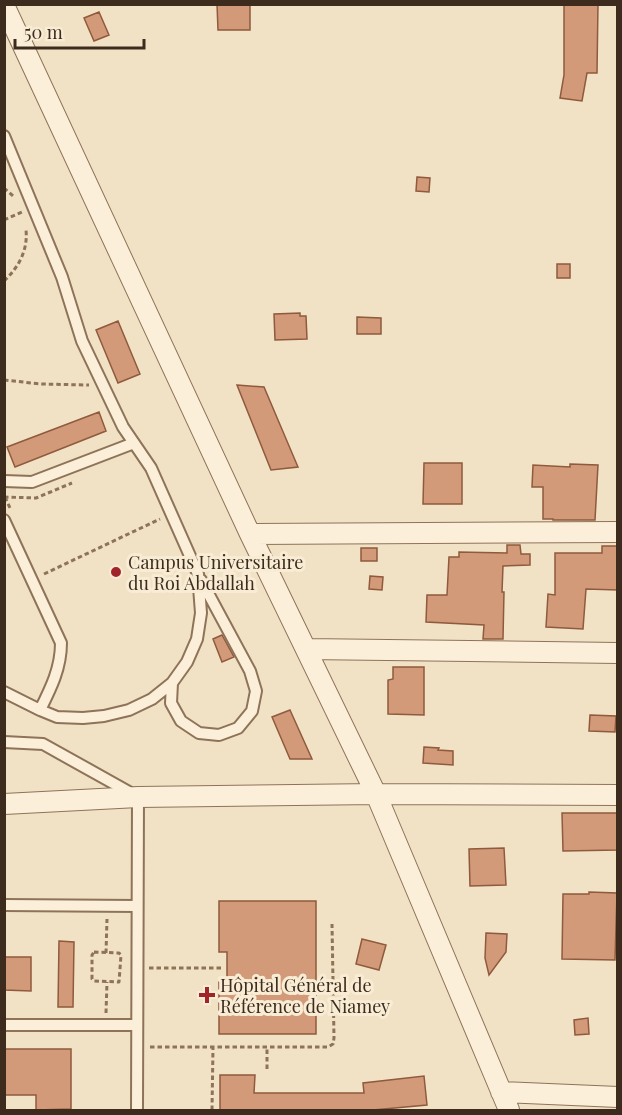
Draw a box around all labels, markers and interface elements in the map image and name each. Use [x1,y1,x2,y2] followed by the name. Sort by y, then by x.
[15,12,144,50] scale bar
[24,20,63,44] text: 50 m
[128,550,303,595] place label: Campus Universitaire du Roi Abdallah
[109,565,123,579] marker: Campus Universitaire du Roi Abdallah
[220,973,390,1018] place label: Hôpital Général de Référence de Niamey
[198,986,216,1004] marker: Hôpital Général de Référence de Niamey

